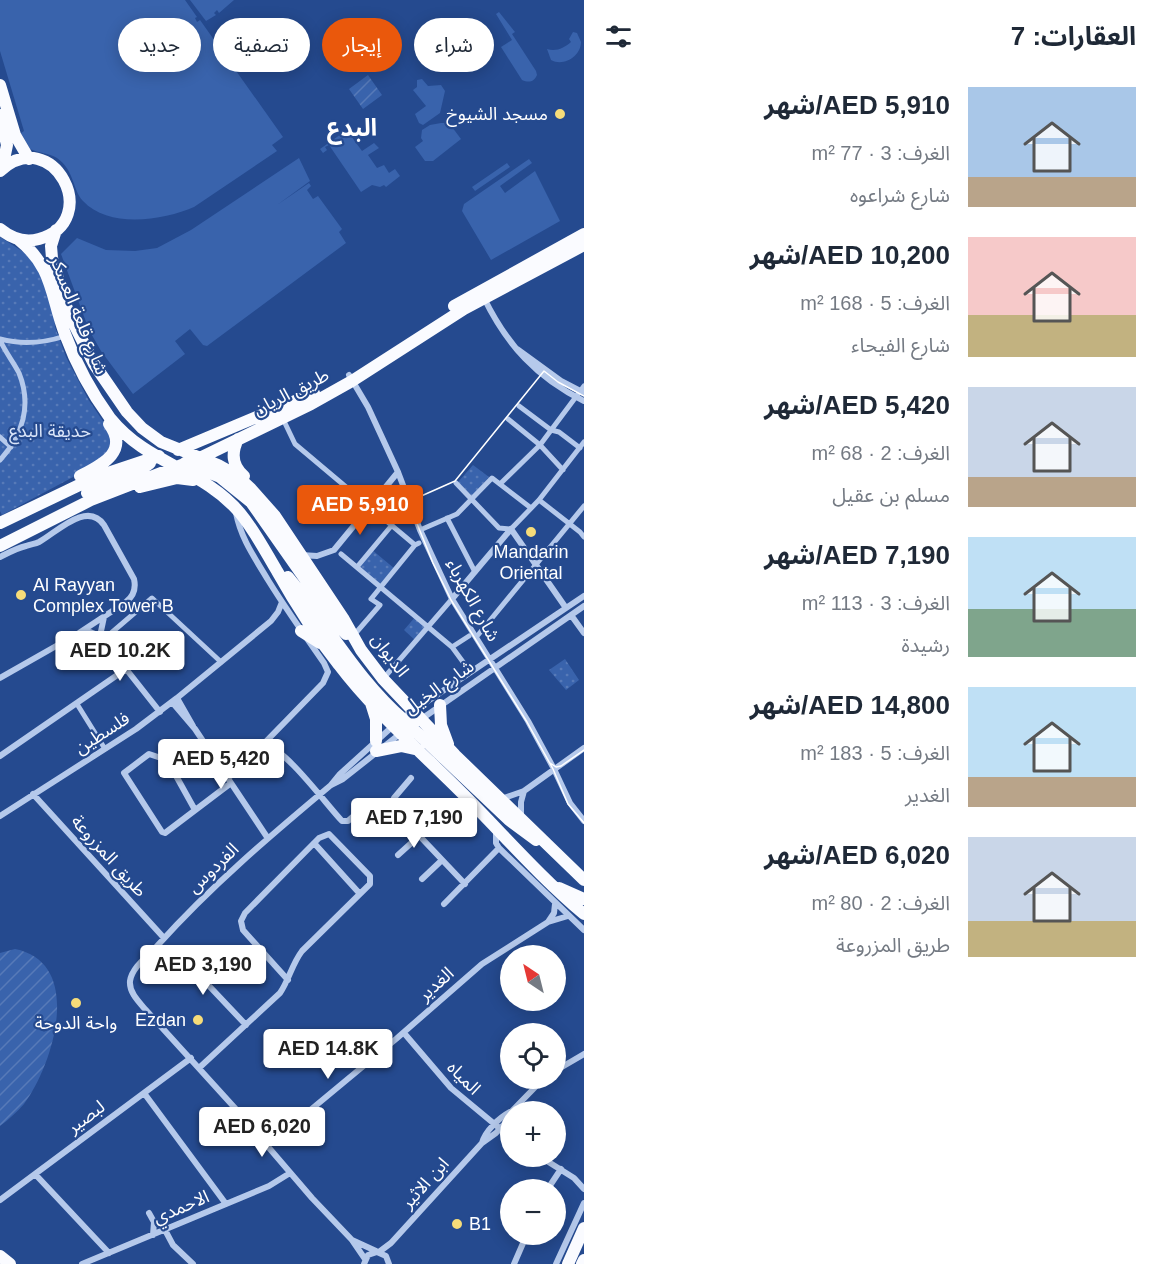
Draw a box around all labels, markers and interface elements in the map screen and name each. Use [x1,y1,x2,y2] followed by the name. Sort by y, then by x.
[118,18,201,72] chip: جديد
[213,18,310,72] chip: تصفية
[322,18,402,72] chip: إيجار
[414,18,494,72] chip: شراء
[602,20,635,53] icon: filters
[1011,21,1136,51] text: العقارات: 7
[764,90,950,120] text: AED 5,910/شهر
[446,104,548,127] place label: مسجد الشيوخ
[553,107,567,121] marker: مسجد الشيوخ
[1016,111,1088,183] icon: home
[327,114,377,145] district label: البدع
[811,142,950,164] text: الغرف: 3 · 77 m²
[850,184,950,206] text: شارع شراعوه
[750,240,950,270] text: AED 10,200/شهر
[42,252,112,379] street label: شارع قلعة العسكر
[1016,261,1088,333] icon: home
[800,292,950,314] text: الغرف: 5 · 168 m²
[851,334,950,356] text: شارع الفيحاء
[250,364,333,420] street label: طريق الريان
[764,390,950,420] text: AED 5,420/شهر
[1016,411,1088,483] icon: home
[9,421,91,445] park label: حديقة البدع
[811,442,950,464] text: الغرف: 2 · 68 m²
[832,484,950,506] text: مسلم بن عقيل
[291,485,429,536] pin: AED 5,910
[311,493,409,515] text: AED 5,910
[524,525,538,539] marker: Mandarin Oriental
[764,540,950,570] text: AED 7,190/شهر
[493,542,569,583] place label: Mandarin Oriental
[439,555,504,647] street label: شارع الكهرباء
[1016,561,1088,633] icon: home
[33,575,174,616] place label: Al Rayyan Complex Tower B
[14,588,28,602] marker: Al Rayyan Complex Tower B
[802,592,950,614] text: الغرف: 3 · 113 m²
[366,629,413,681] street label: الديوان
[51,631,189,682] pin: AED 10.2K
[901,634,950,656] text: رشيدة
[69,639,171,661] text: AED 10.2K
[400,656,480,722] street label: شارع الخيل
[750,690,950,720] text: AED 14,800/شهر
[71,708,134,759] street label: فلسطين
[1016,711,1088,783] icon: home
[152,739,290,790] pin: AED 5,420
[800,742,950,764] text: الغرف: 5 · 183 m²
[172,747,270,769] text: AED 5,420
[905,784,950,806] text: الغدير
[345,798,483,849] pin: AED 7,190
[365,806,463,828] text: AED 7,190
[66,811,151,902] street label: طريق المزروعة
[183,839,243,898] street label: الفردوس
[764,840,950,870] text: AED 6,020/شهر
[1016,861,1088,933] icon: home
[811,892,950,914] text: الغرف: 2 · 80 m²
[836,934,950,956] text: طريق المزروعة
[134,945,272,996] pin: AED 3,190
[500,945,566,1011] north arrow
[500,945,566,1245] map controls
[154,953,252,975] text: AED 3,190
[414,963,458,1006] street label: الغدير
[69,996,83,1010] marker: واحة الدوحة
[135,1010,186,1030] place label: Ezdan
[35,1013,117,1033] place label: واحة الدوحة
[191,1013,205,1027] marker: Ezdan
[500,1023,566,1089] button: locate
[259,1029,397,1080] pin: AED 14.8K
[277,1037,379,1059] text: AED 14.8K
[443,1057,485,1099] street label: المياه
[62,1096,109,1139] street label: لبصير
[500,1101,566,1167] button: +
[193,1107,331,1158] pin: AED 6,020
[213,1115,311,1137] text: AED 6,020
[396,1154,454,1214] street label: ابن الاثير
[500,1179,566,1245] button: −
[150,1186,213,1231] street label: الاحمدي
[469,1214,491,1234] place label: B1
[450,1217,464,1231] marker: B1

